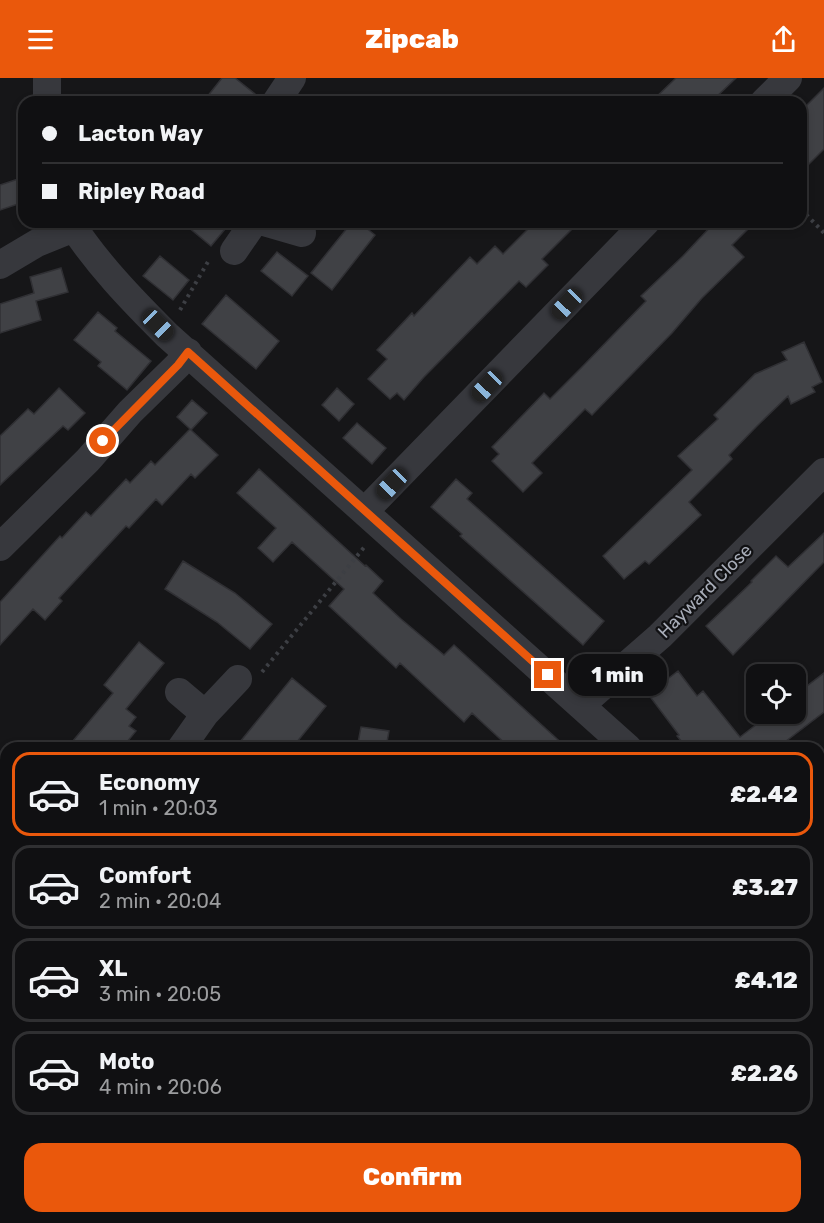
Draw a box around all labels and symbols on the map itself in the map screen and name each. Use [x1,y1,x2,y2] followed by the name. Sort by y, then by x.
[548,285,586,323] car
[139,306,177,344] car
[468,367,506,405] car
[89,427,116,454] route start
[373,465,411,503] car
[653,539,757,643] street label: Hayward Close
[569,654,668,696] callout: 1 min
[534,661,561,688] route end

